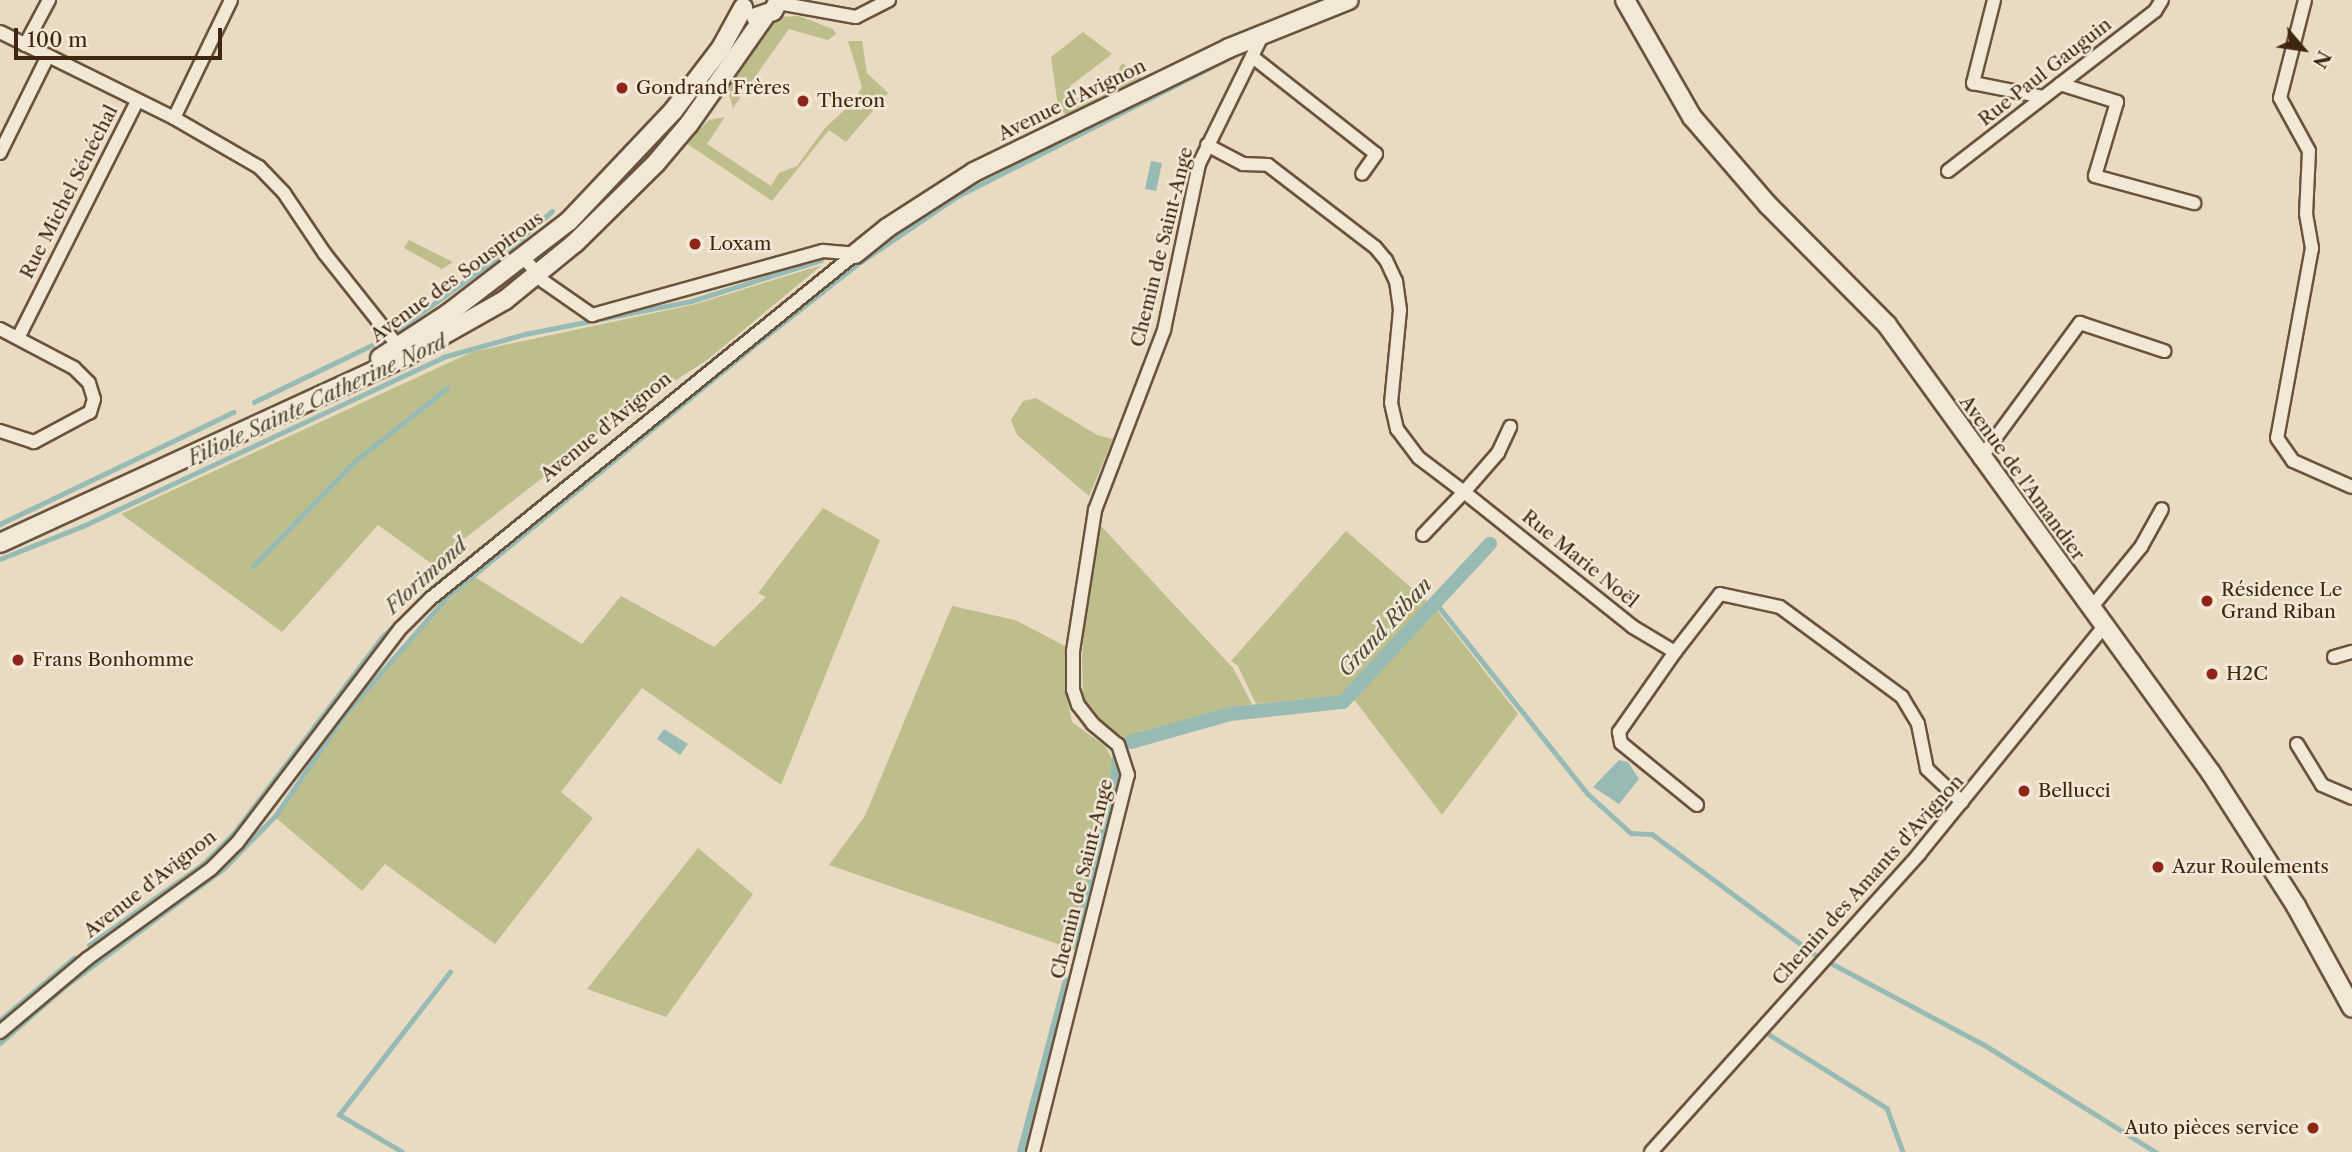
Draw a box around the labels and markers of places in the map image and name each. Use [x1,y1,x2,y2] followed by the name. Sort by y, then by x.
[636,77,790,99] place label: Gondrand Frères
[614,80,630,96] marker: Gondrand Frères
[817,90,885,112] place label: Theron
[795,93,811,109] marker: Theron
[709,233,771,255] place label: Loxam
[687,236,703,252] marker: Loxam
[2221,579,2342,623] place label: Résidence Le Grand Riban
[2199,593,2215,609] marker: Résidence Le Grand Riban
[32,649,194,671] place label: Frans Bonhomme
[10,652,26,668] marker: Frans Bonhomme
[2226,663,2268,685] place label: H2C
[2204,666,2220,682] marker: H2C
[2038,780,2111,802] place label: Bellucci
[2016,783,2032,799] marker: Bellucci
[2172,856,2329,878] place label: Azur Roulements
[2150,859,2166,875] marker: Azur Roulements
[2124,1117,2299,1139] place label: Auto pièces service
[2305,1120,2321,1136] marker: Auto pièces service

